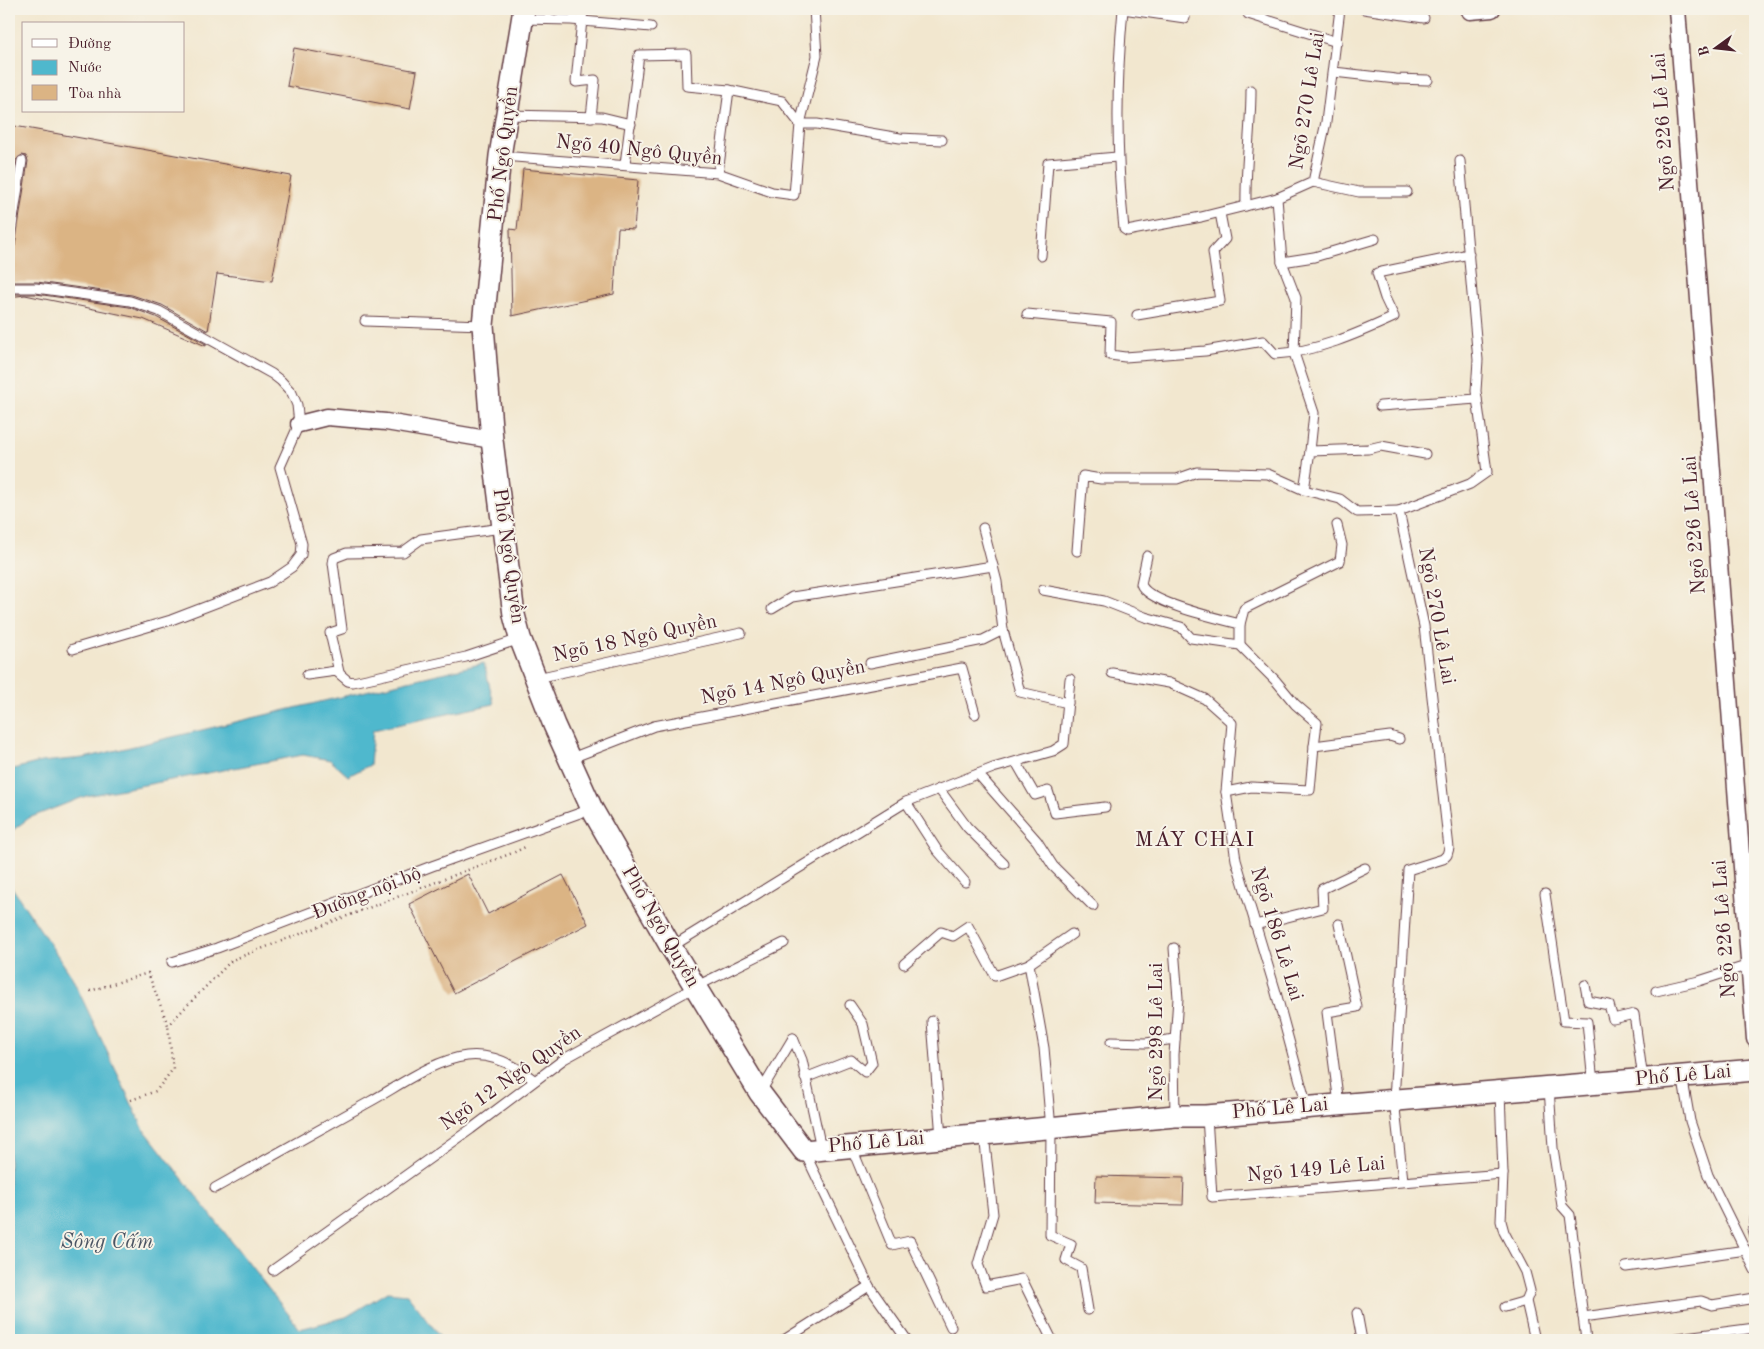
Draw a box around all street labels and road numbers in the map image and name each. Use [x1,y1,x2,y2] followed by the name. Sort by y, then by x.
[1287,31,1329,171] street label: Ngõ 270 Lê Lai
[1649,52,1679,192] street label: Ngõ 226 Lê Lai
[484,85,522,223] street label: Phố Ngô Quyền
[555,130,724,170] street label: Ngõ 40 Ngô Quyền
[1680,455,1710,595] street label: Ngõ 226 Lê Lai
[489,487,529,625] street label: Phố Ngô Quyền
[1414,546,1458,686] street label: Ngõ 270 Lê Lai
[551,610,719,666] street label: Ngõ 18 Ngô Quyền
[699,655,867,709] street label: Ngõ 14 Ngô Quyền
[1710,859,1740,999] street label: Ngõ 226 Lê Lai
[617,862,705,991] street label: Phố Ngô Quyền
[310,864,424,924] street label: Đường nội bộ
[1246,865,1306,1003] street label: Ngõ 186 Lê Lai
[1147,963,1167,1102] street label: Ngõ 298 Lê Lai
[436,1021,585,1135] street label: Ngõ 12 Ngô Quyền
[1634,1062,1732,1090] street label: Phố Lê Lai
[1231,1095,1329,1123] street label: Phố Lê Lai
[827,1129,925,1157] street label: Phố Lê Lai
[1246,1154,1386,1186] street label: Ngõ 149 Lê Lai

